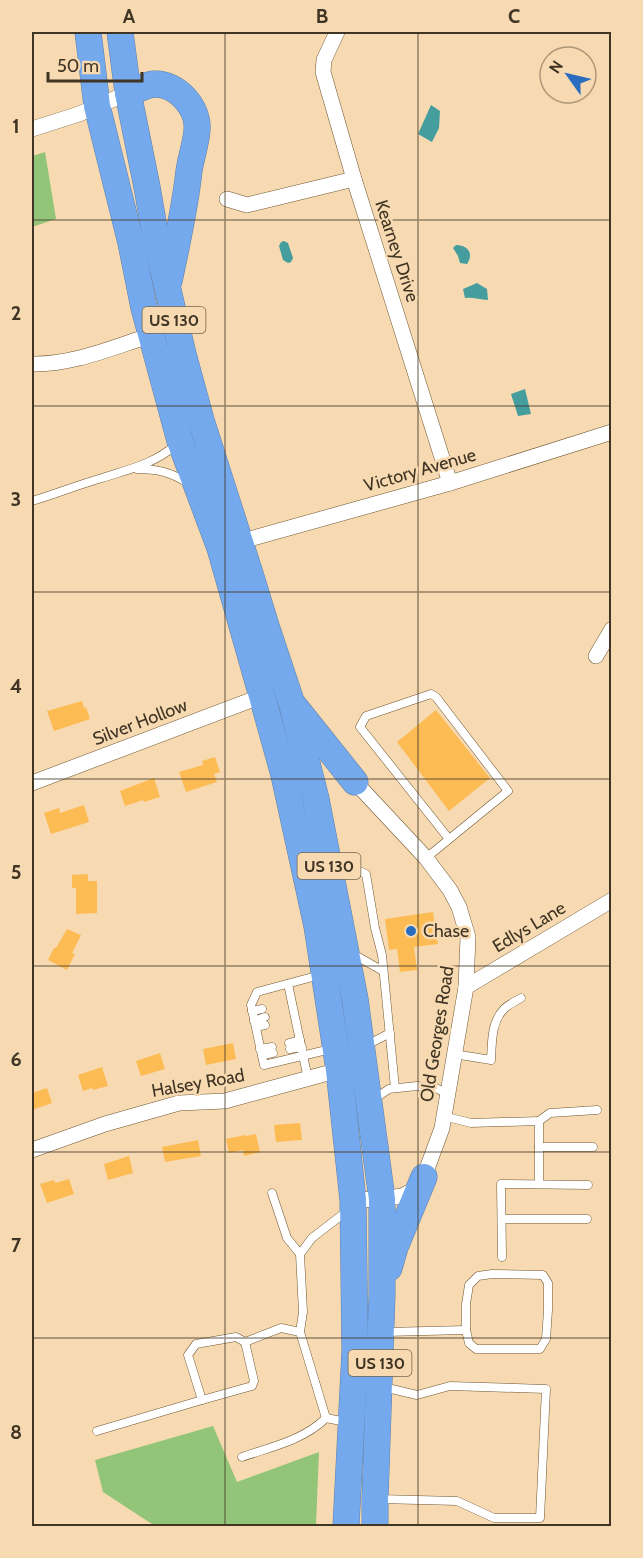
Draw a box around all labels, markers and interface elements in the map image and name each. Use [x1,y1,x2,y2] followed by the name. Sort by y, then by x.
[123,4,136,28] text: A
[316,4,328,28] text: B
[508,4,520,28] text: C
[48,45,142,83] scale bar
[538,45,598,105] north arrow
[57,55,99,77] text: 50 m
[545,57,567,77] text: N
[12,114,20,138] text: 1
[370,197,424,305] street label: Kearney Drive
[11,301,21,325] text: 2
[142,307,206,333] road number: US 130
[361,443,479,497] street label: Victory Avenue
[11,487,21,511] text: 3
[10,674,22,698] text: 4
[90,694,190,750] street label: Silver Hollow
[298,853,360,879] road number: US 130
[11,860,21,884] text: 5
[489,897,569,957] street label: Edlys Lane
[423,920,469,942] place label: Chase
[404,924,418,938] marker: Chase
[415,964,459,1104] street label: Old Georges Road
[10,1047,22,1071] text: 6
[150,1064,246,1102] street label: Halsey Road
[11,1233,22,1257] text: 7
[348,1350,412,1376] road number: US 130
[10,1420,22,1444] text: 8

